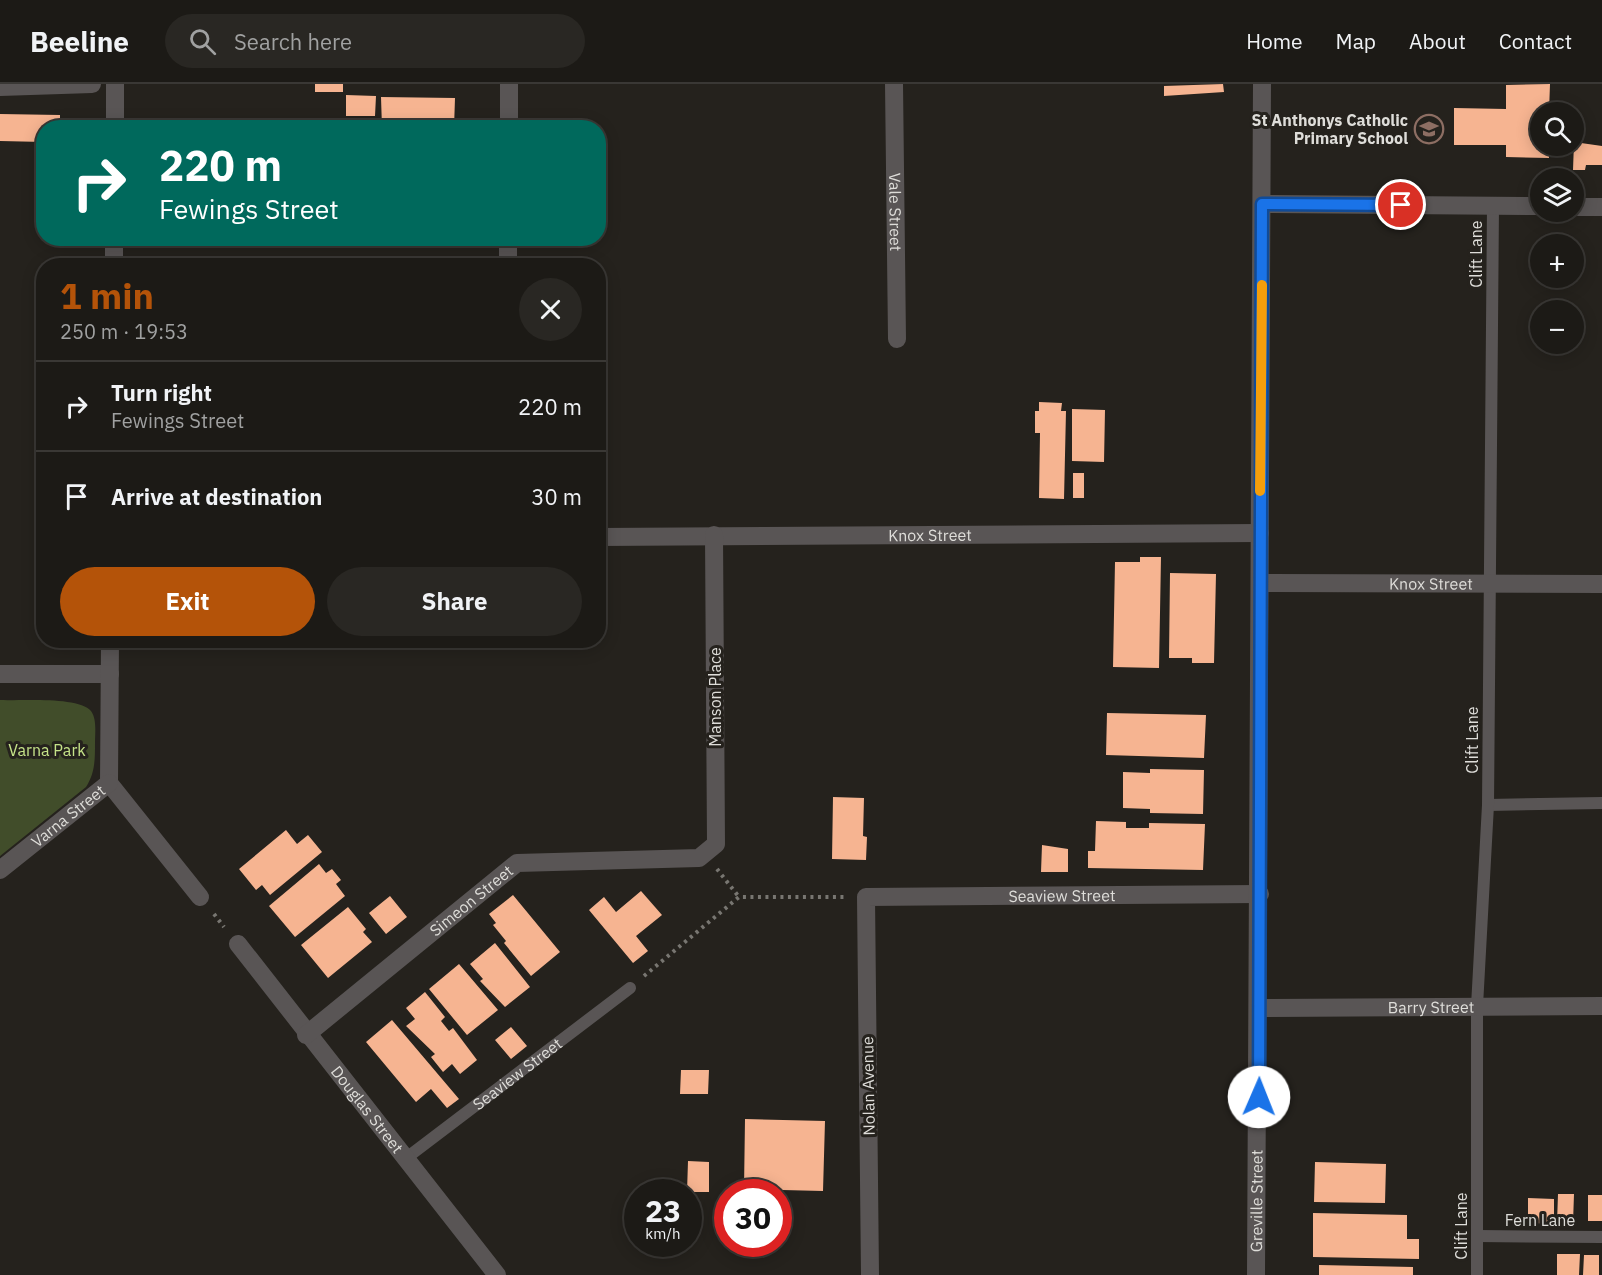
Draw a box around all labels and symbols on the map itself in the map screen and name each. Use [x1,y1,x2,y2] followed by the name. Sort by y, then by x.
[1252,110,1408,148] place label: St Anthonys Catholic Primary School
[1413,113,1445,145] school or university icon: St Anthonys Catholic Primary School
[885,173,906,251] street label: Vale Street
[1375,179,1426,230] pin
[1466,220,1486,288] street label: Clift Lane
[888,525,972,545] street label: Knox Street
[1389,573,1473,594] street label: Knox Street
[705,647,725,747] street label: Manson Place
[1462,706,1482,774] street label: Clift Lane
[8,740,86,760] park label: Varna Park
[27,780,109,851] street label: Varna Street
[425,860,517,940] street label: Simeon Street
[1008,885,1116,906] street label: Seaview Street
[1388,997,1474,1017] street label: Barry Street
[469,1033,566,1114] street label: Seaview Street
[857,1036,879,1136] street label: Nolan Avenue
[327,1062,408,1157] street label: Douglas Street
[1227,1065,1291,1129] position arrow
[1246,1150,1267,1252] street label: Greville Street
[714,1179,792,1257] speed limit sign: 30
[1451,1192,1471,1260] street label: Clift Lane
[1505,1210,1575,1230] street label: Fern Lane

